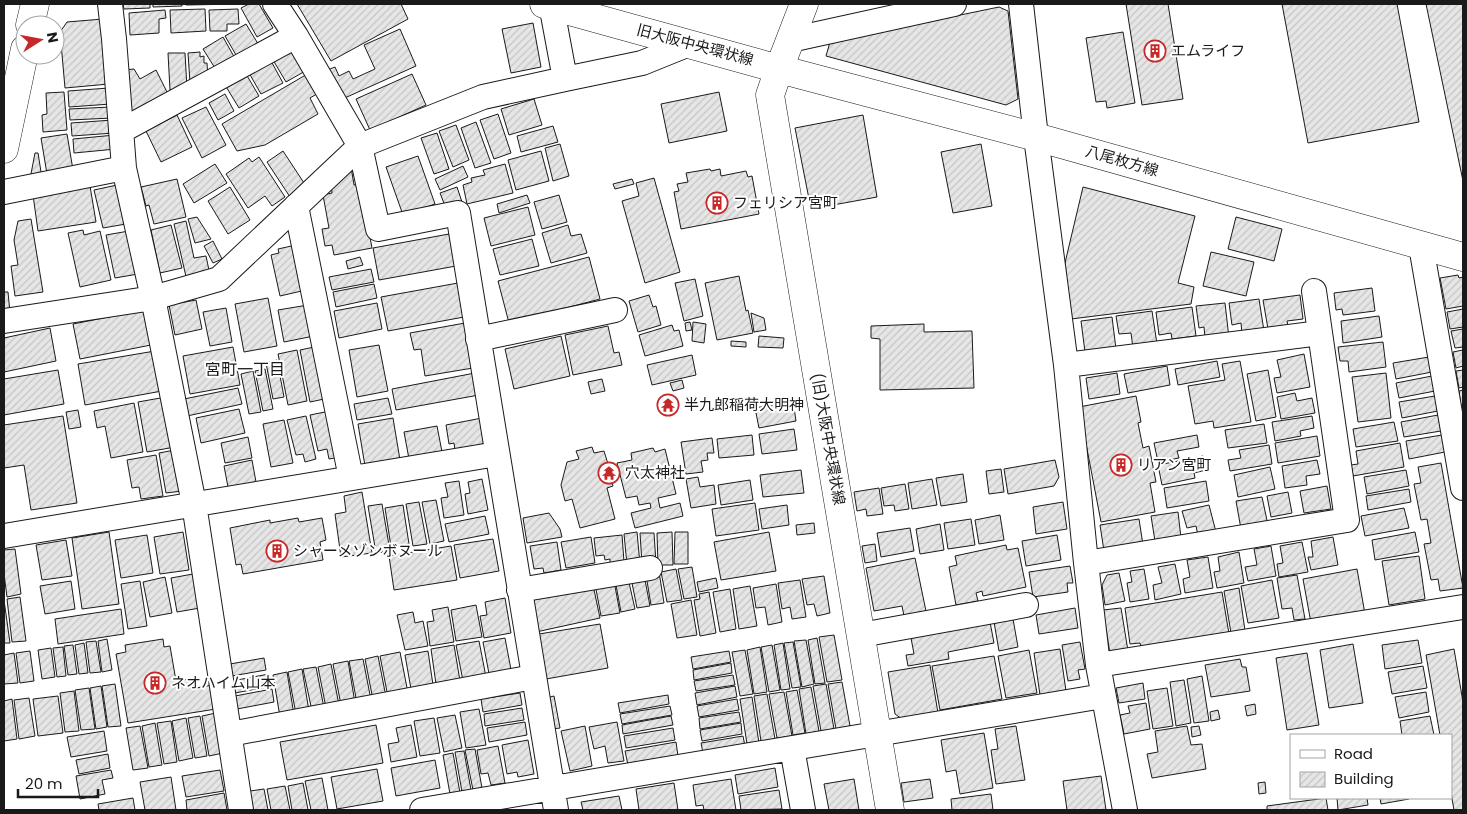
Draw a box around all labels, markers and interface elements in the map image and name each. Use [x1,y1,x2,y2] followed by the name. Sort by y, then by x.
[15,15,65,65] north arrow
[634,19,756,70] street label: 旧大阪中央環状線
[42,30,64,45] text: N
[1143,39,1167,63] building icon: エムライフ
[1171,40,1245,61] place label: エムライフ
[1083,140,1161,181] street label: 八尾枚方線
[705,191,729,215] building icon: フェリシア宮町
[733,192,838,213] place label: フェリシア宮町
[205,358,285,381] district label: 宮町一丁目
[807,371,850,507] street label: (旧)大阪中央環状線
[656,393,680,417] temple icon: 半九郎稲荷大明神
[684,394,804,415] place label: 半九郎稲荷大明神
[1109,453,1133,477] building icon: リアン宮町
[1137,454,1211,475] place label: リアン宮町
[597,461,621,485] temple icon: 穴太神社
[625,462,685,483] place label: 穴太神社
[265,539,289,563] building icon: シャーメゾンボヌール
[293,540,442,561] place label: シャーメゾンボヌール
[143,671,167,695] building icon: ネオハイム山本
[171,672,275,693] place label: ネオハイム山本
[1290,734,1452,799] legend
[1334,743,1373,764] text: Road
[18,766,98,798] scale bar
[1334,768,1394,789] text: Building
[25,773,63,794] text: 20 m

